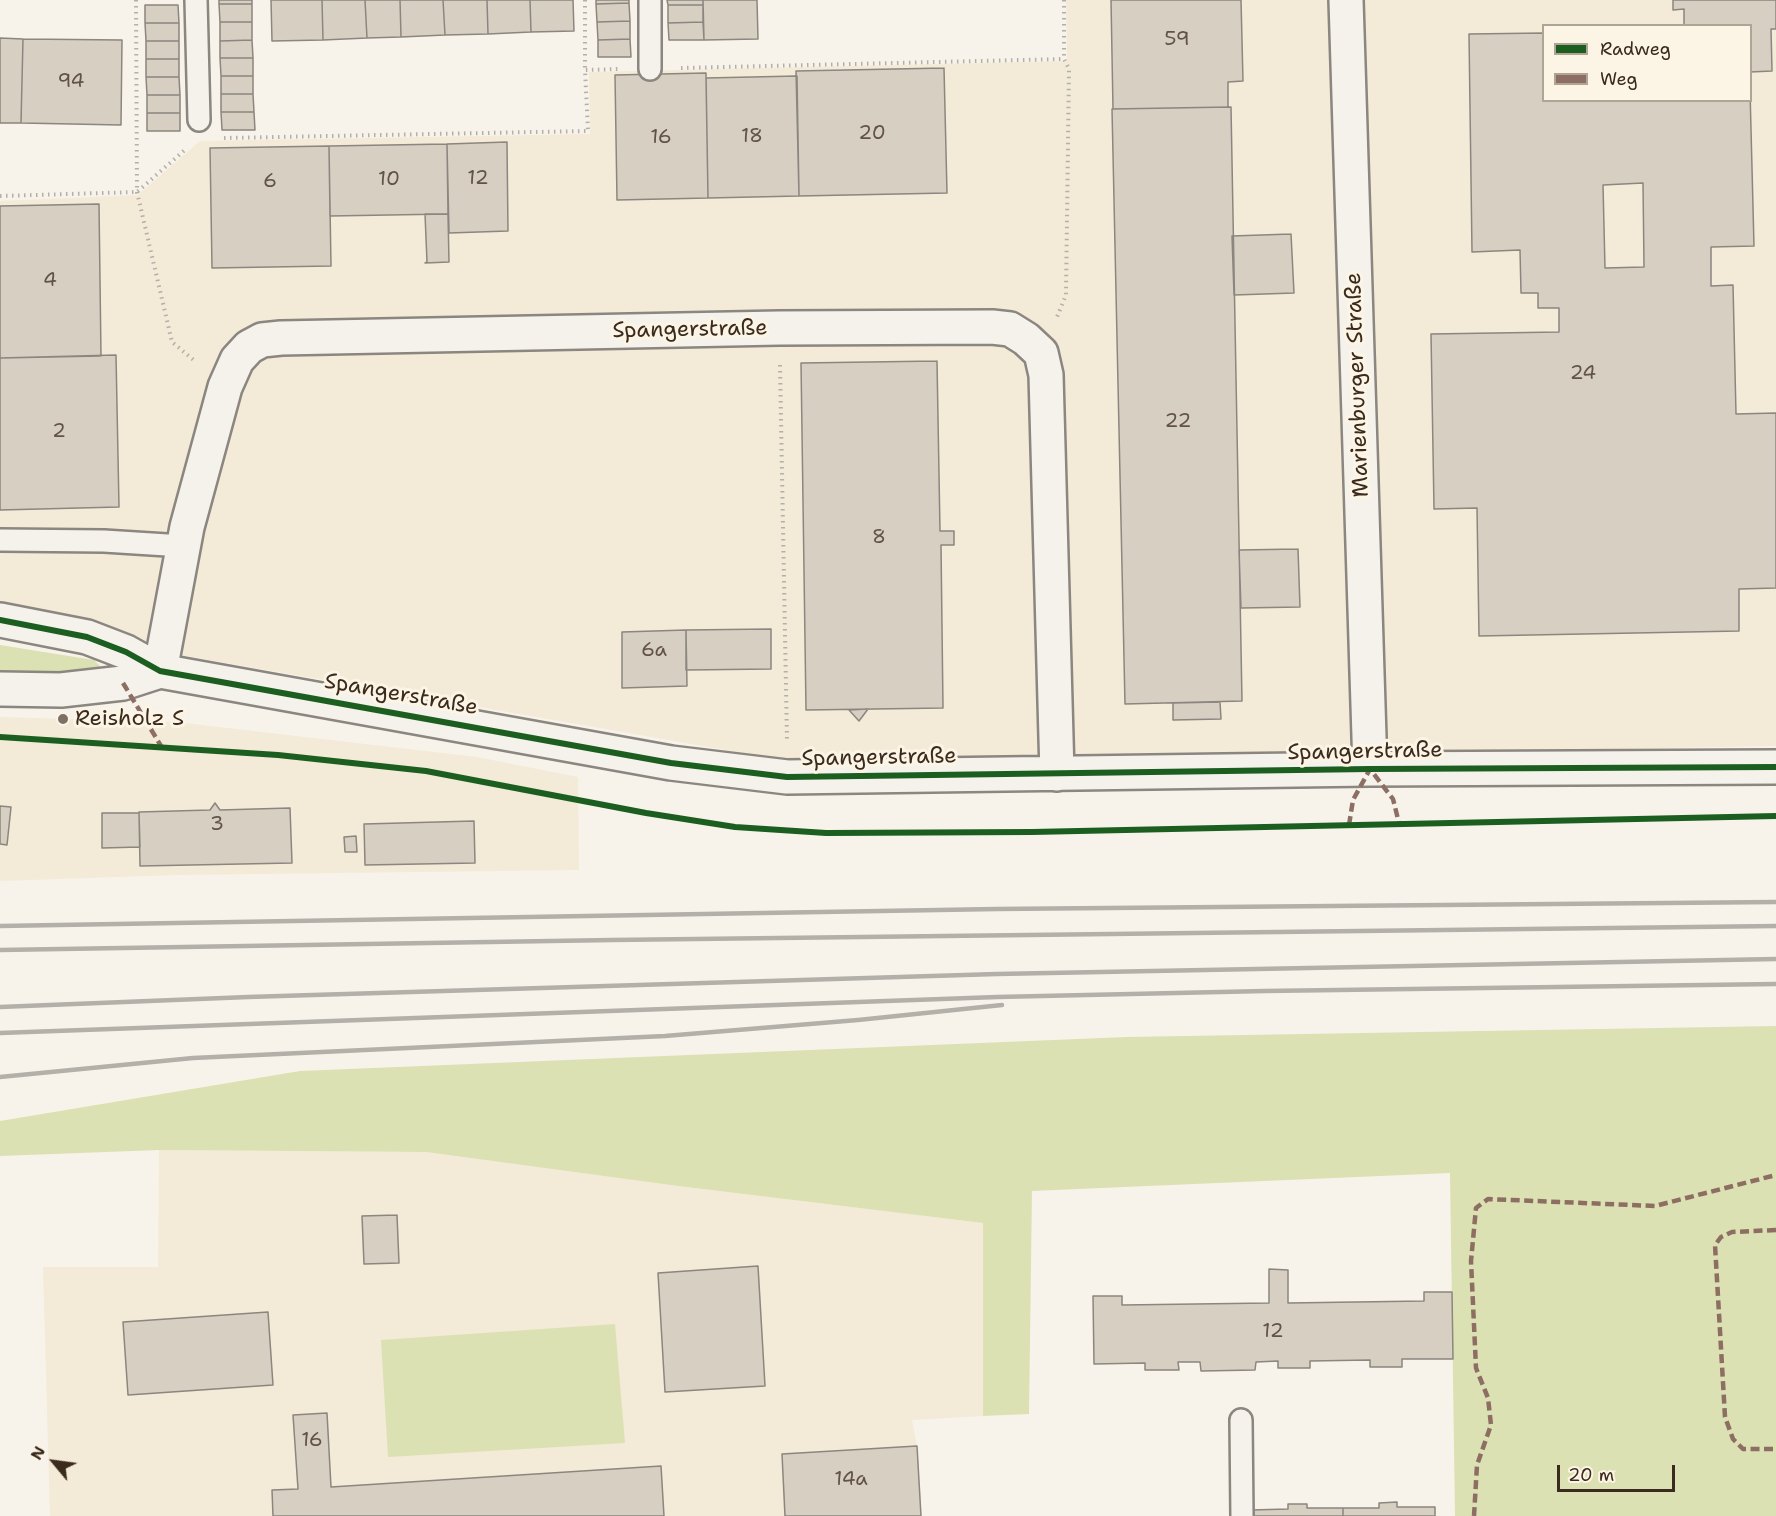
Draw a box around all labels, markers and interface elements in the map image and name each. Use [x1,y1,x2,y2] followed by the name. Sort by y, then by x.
[1542,24,1752,102] legend
[1164,28,1190,52] house number: 59
[1600,37,1671,61] text: Radweg
[1600,67,1638,91] text: Weg
[57,70,85,94] house number: 94
[858,122,886,146] house number: 20
[741,125,763,149] house number: 18
[650,126,672,150] house number: 16
[467,167,489,191] house number: 12
[378,168,400,192] house number: 10
[263,170,277,194] house number: 6
[43,269,57,293] house number: 4
[1341,272,1375,498] street label: Marienburger Straße
[612,315,768,345] street label: Spangerstraße
[1570,362,1596,386] house number: 24
[1165,410,1191,434] house number: 22
[52,420,66,444] house number: 2
[872,526,886,550] house number: 8
[641,639,667,663] house number: 6a
[322,669,480,721] street label: Spangerstraße
[75,706,184,732] place label: Reisholz S
[56,712,70,726] marker: Reisholz S
[1287,737,1443,767] street label: Spangerstraße
[801,743,957,773] street label: Spangerstraße
[210,813,224,837] house number: 3
[1262,1320,1284,1344] house number: 12
[301,1429,323,1453] house number: 16
[24,1432,84,1492] north arrow
[26,1442,50,1464] text: N
[1560,1453,1678,1491] scale bar
[1568,1463,1614,1487] text: 20 m
[834,1468,868,1492] house number: 14a

